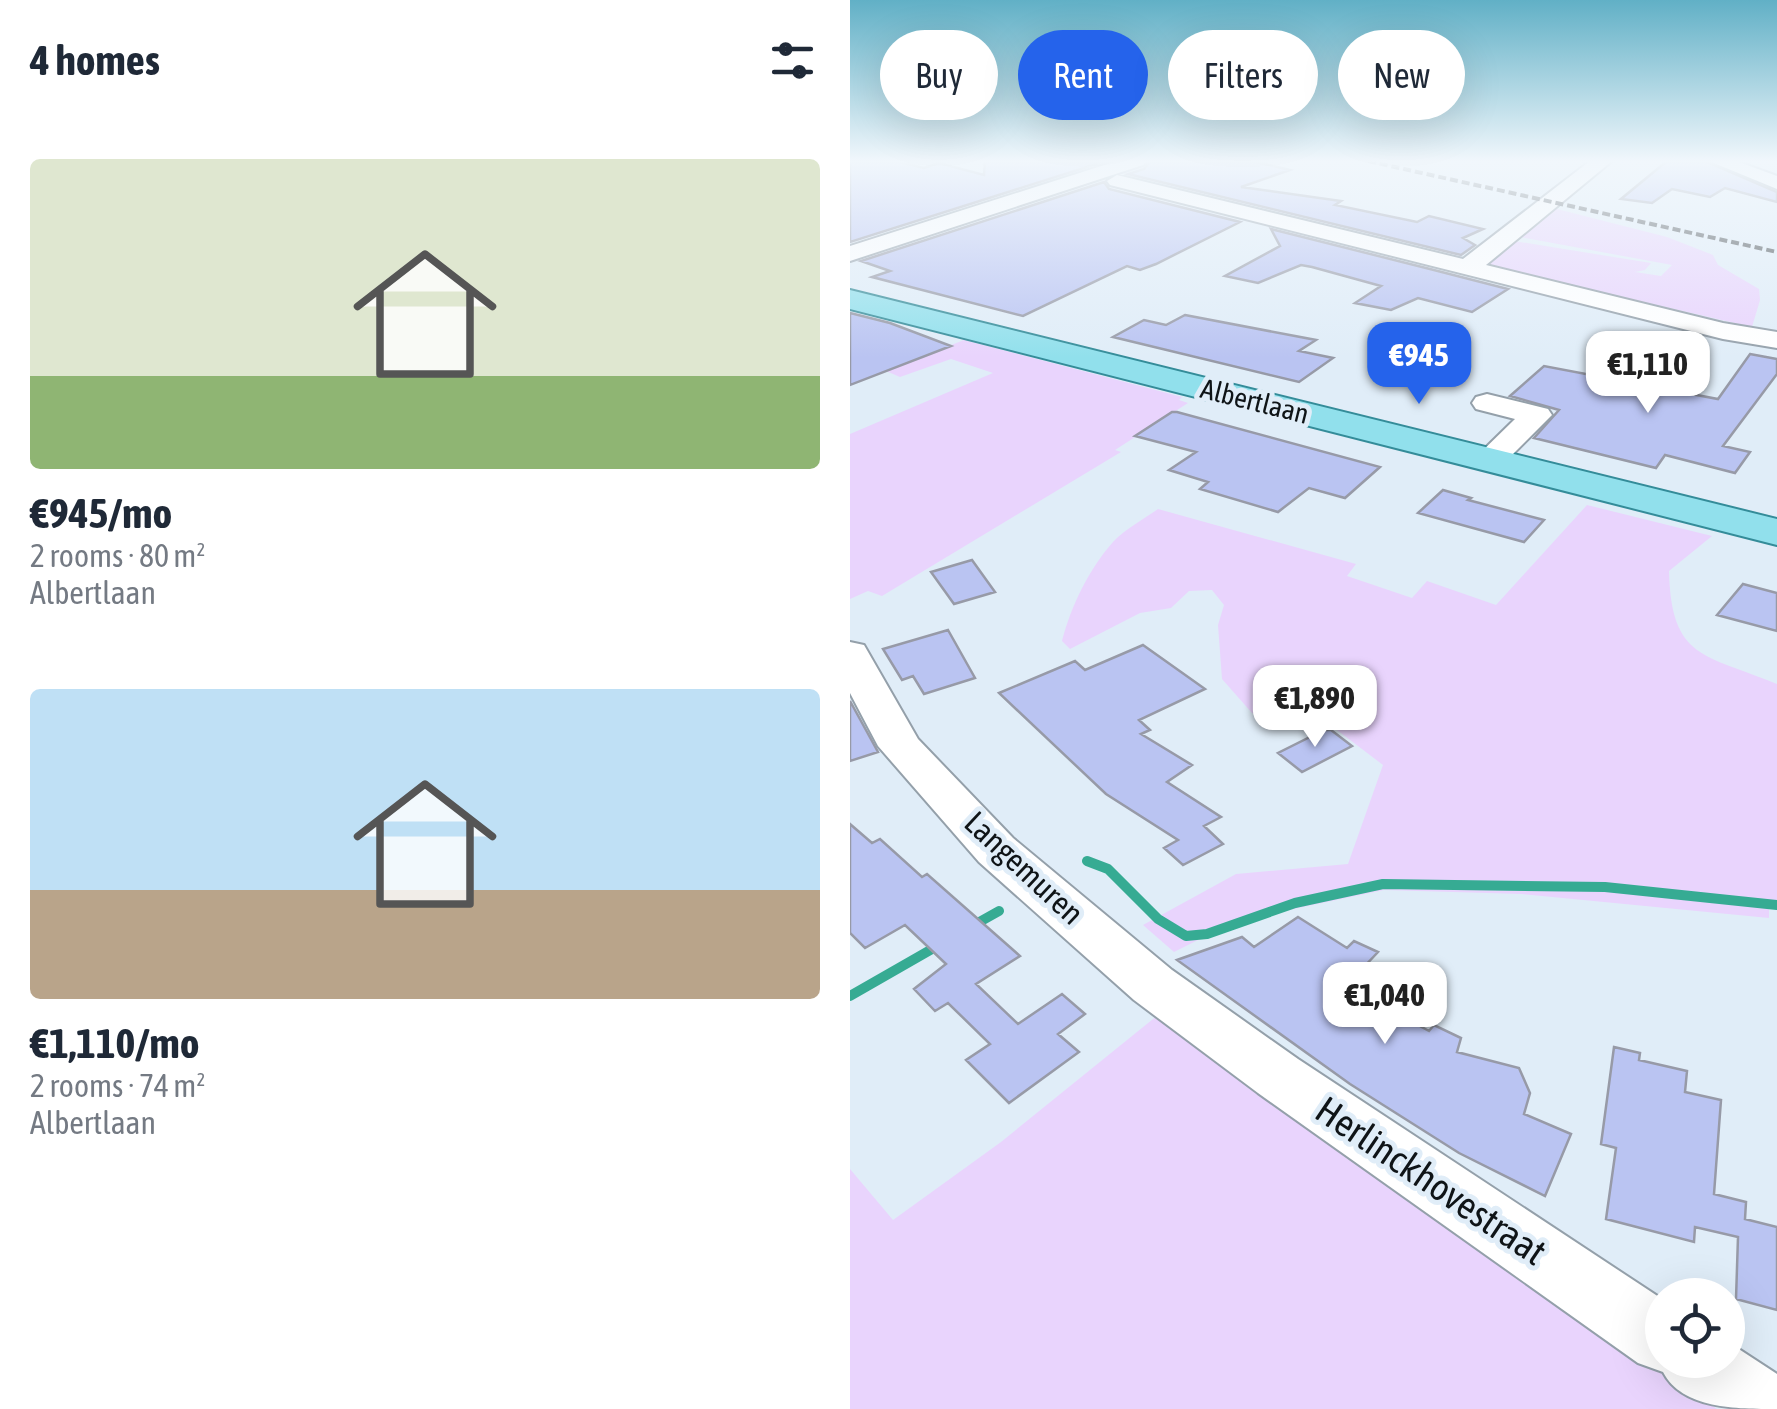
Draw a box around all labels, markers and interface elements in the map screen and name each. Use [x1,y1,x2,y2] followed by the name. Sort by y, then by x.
[880,30,998,120] chip: Buy
[1018,30,1148,120] chip: Rent
[1168,30,1318,120] chip: Filters
[1338,30,1465,120] chip: New
[765,33,820,88] icon: filters
[30,36,160,84] text: 4 homes
[335,224,515,404] icon: home
[1360,322,1478,407] pin: €945
[1567,331,1729,416] pin: €1,110
[1389,336,1449,373] text: €945
[1608,345,1688,382] text: €1,110
[1198,372,1312,430] street label: Albertlaan
[30,489,172,537] text: €945/mo
[30,537,205,574] text: 2 rooms · 80 m²
[30,574,156,611] text: Albertlaan
[1234,665,1396,750] pin: €1,890
[1275,679,1355,716] text: €1,890
[335,754,515,934] icon: home
[957,803,1091,932] street label: Langemuren
[1304,962,1466,1047] pin: €1,040
[1345,976,1425,1013] text: €1,040
[30,1019,200,1067] text: €1,110/mo
[30,1067,205,1104] text: 2 rooms · 74 m²
[1308,1088,1554,1273] street label: Herlinckhovestraat
[30,1104,156,1141] text: Albertlaan
[1645,1278,1745,1378] map controls
[1645,1278,1745,1378] button: locate

